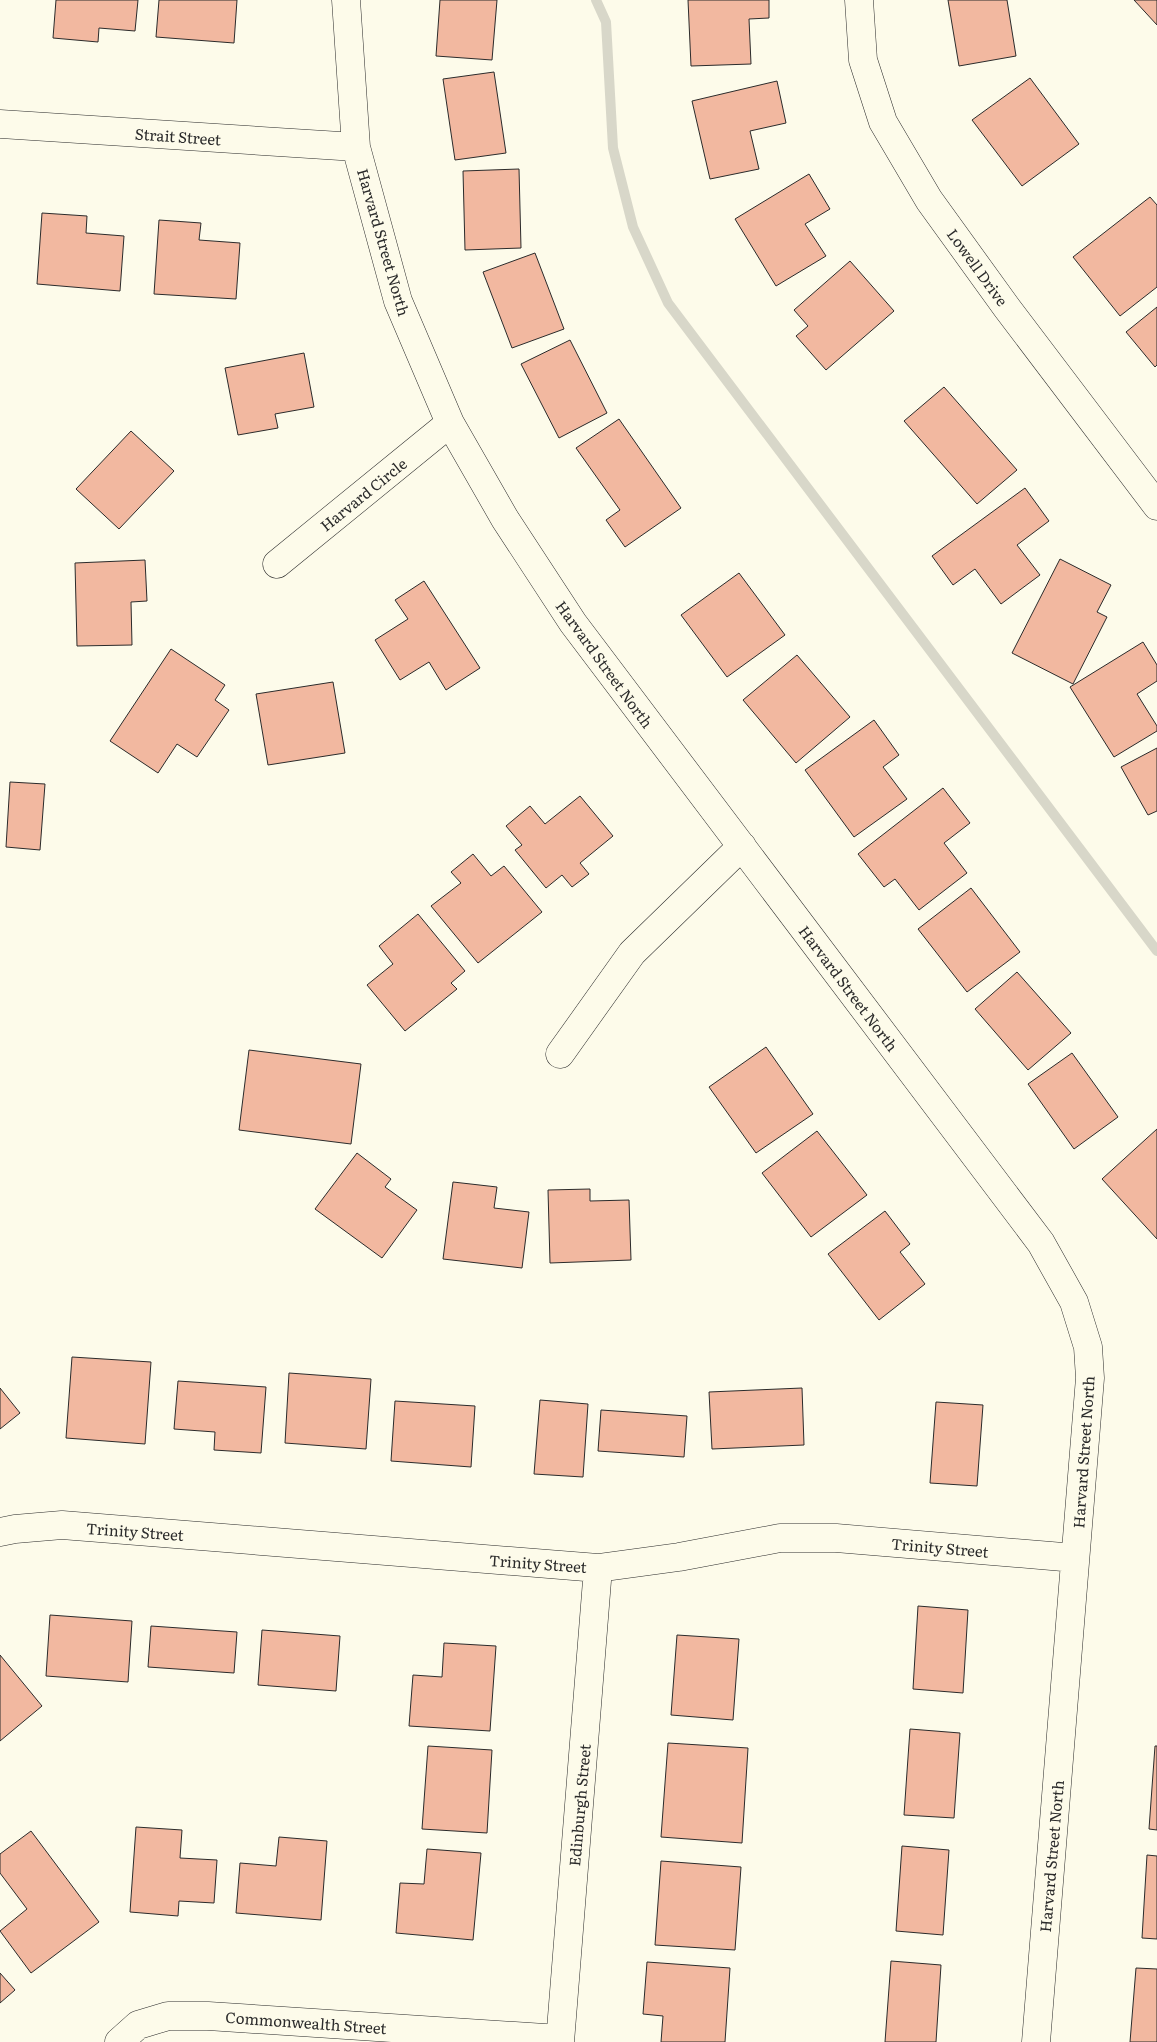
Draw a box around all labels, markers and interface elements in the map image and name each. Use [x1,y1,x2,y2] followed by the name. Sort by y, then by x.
[134,122,222,150] street label: Strait Street
[352,165,416,319] street label: Harvard Street North
[942,223,1014,311] street label: Lowell Drive
[315,452,412,536] street label: Harvard Circle
[551,595,659,733] street label: Harvard Street North
[794,920,904,1056] street label: Harvard Street North
[1066,1375,1100,1529] street label: Harvard Street North
[85,1516,185,1546] street label: Trinity Street
[890,1531,990,1563] street label: Trinity Street
[488,1548,588,1578] street label: Trinity Street
[562,1743,596,1867] street label: Edinburgh Street
[1033,1779,1069,1933] street label: Harvard Street North
[225,2005,387,2039] street label: Commonwealth Street

